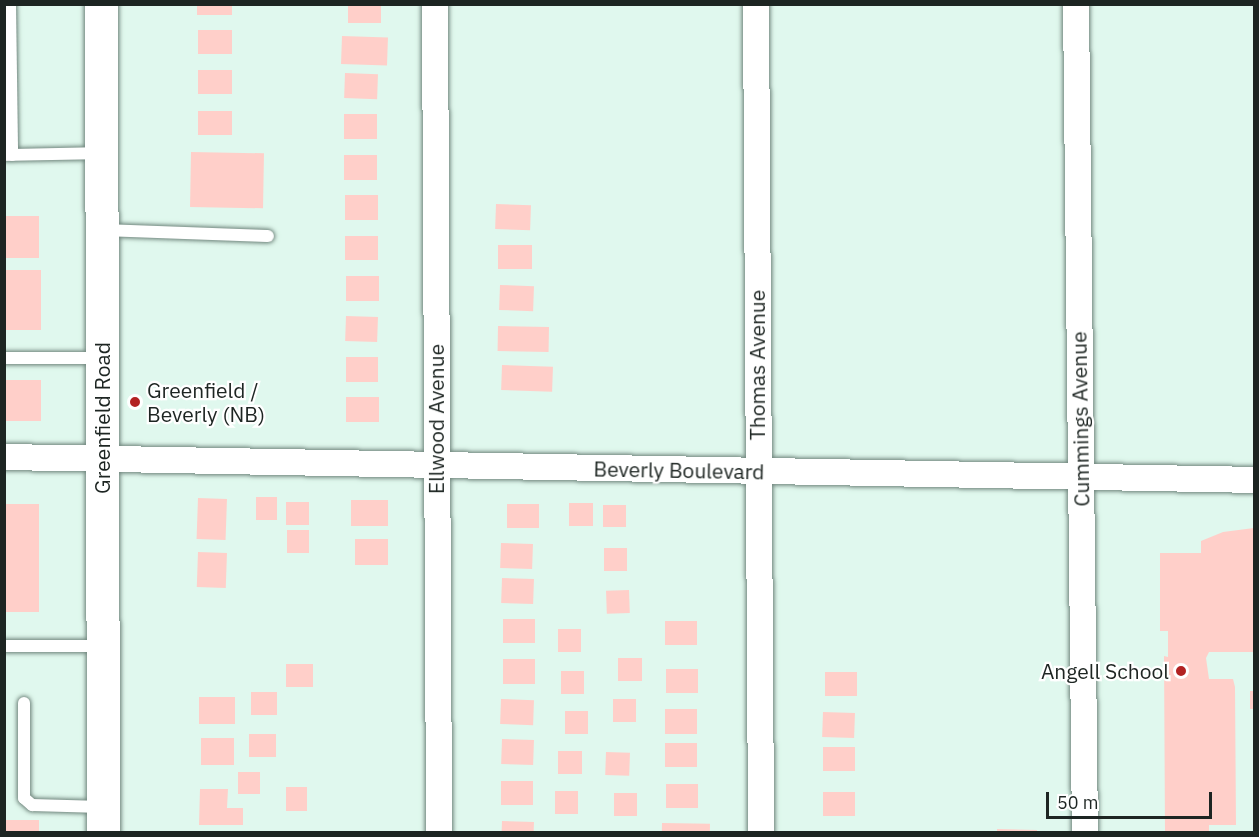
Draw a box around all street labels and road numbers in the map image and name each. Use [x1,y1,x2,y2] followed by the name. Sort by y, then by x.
[744,290,770,440] street label: Thomas Avenue
[1066,331,1094,507] street label: Cummings Avenue
[89,342,115,494] street label: Greenfield Road
[423,344,449,494] street label: Ellwood Avenue
[593,456,765,484] street label: Beverly Boulevard

